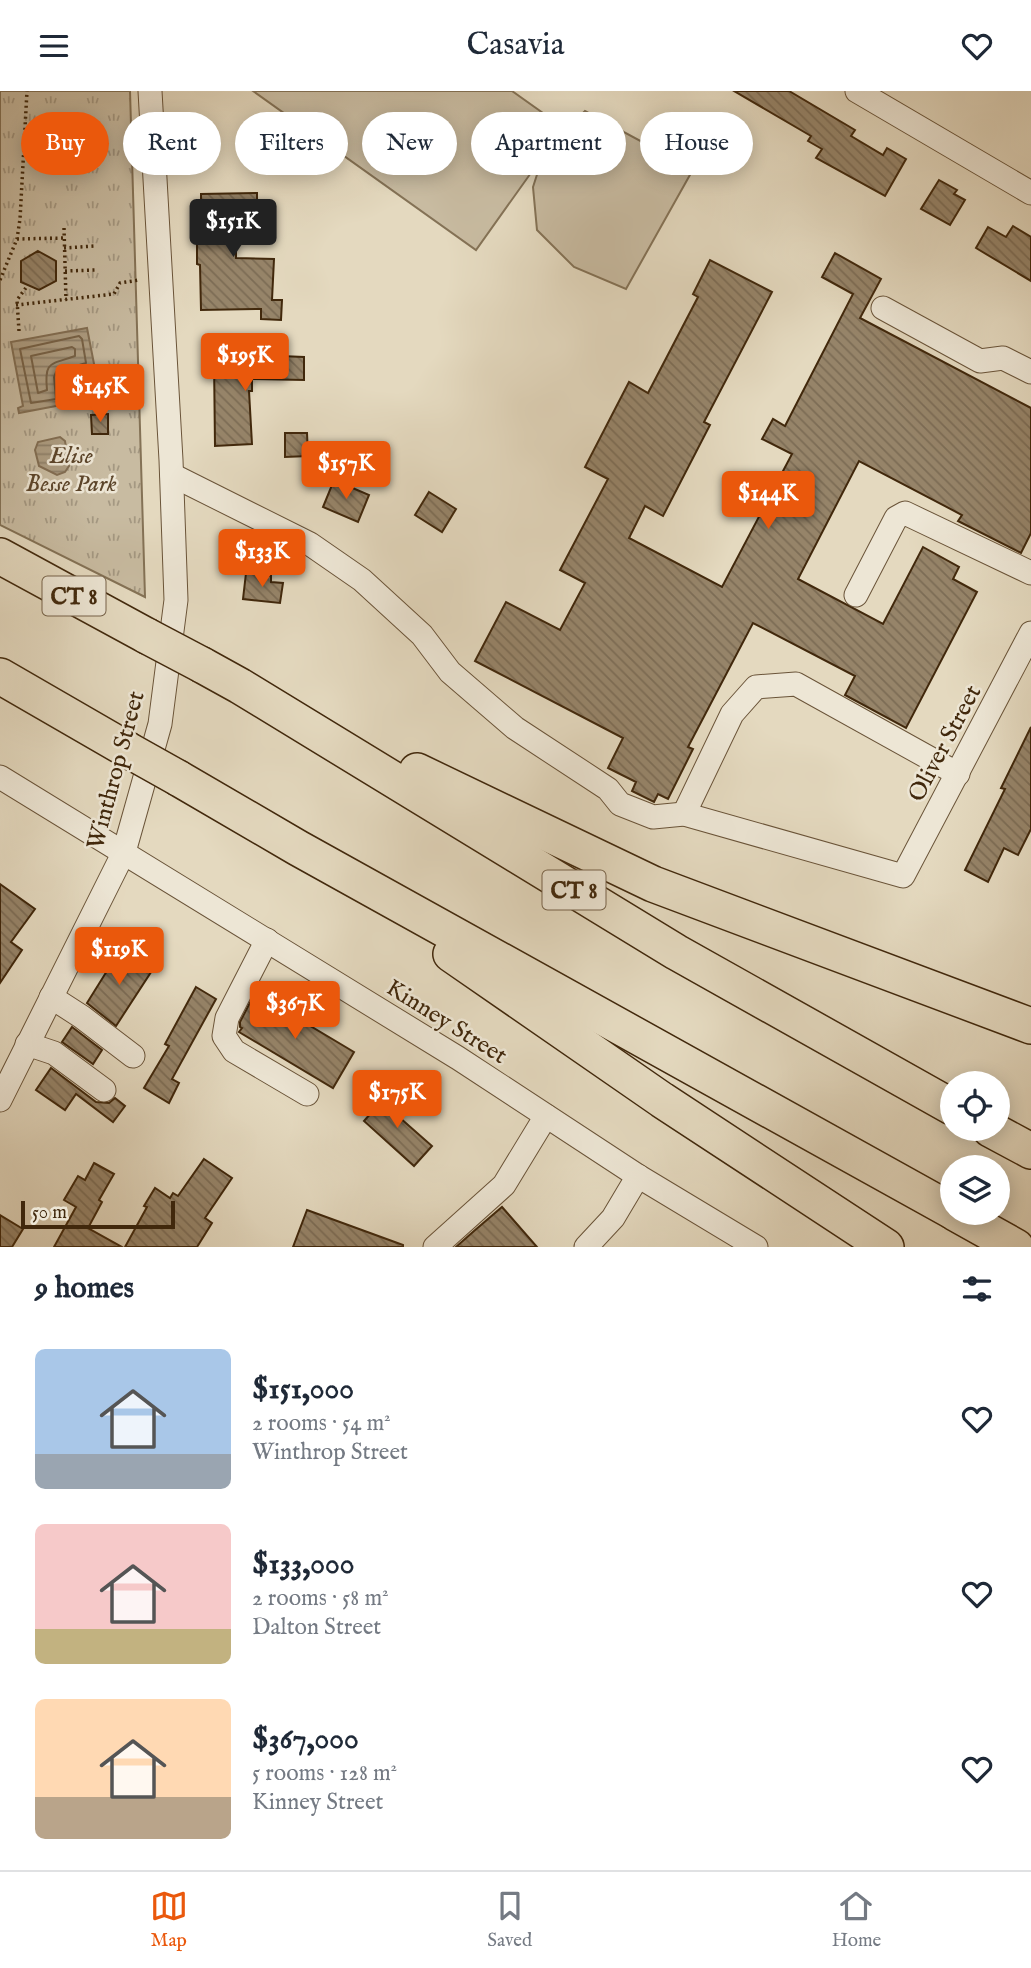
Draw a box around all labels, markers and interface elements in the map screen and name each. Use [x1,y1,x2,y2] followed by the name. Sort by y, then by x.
[466,25,565,66] text: Casavia
[35,27,73,65] icon: menu
[958,27,996,65] icon: heart
[21,112,109,175] chip: Buy
[123,112,221,175] chip: Rent
[235,112,348,175] chip: Filters
[362,112,457,175] chip: New
[471,112,626,175] chip: Apartment
[640,112,753,175] chip: House
[184,199,282,259] pin: $151K
[206,207,260,236] text: $151K
[196,334,294,393] pin: $195K
[217,341,273,370] text: $195K
[51,365,149,424] pin: $145K
[71,372,129,401] text: $145K
[25,441,117,500] park label: Elise Besse Park
[297,441,395,501] pin: $157K
[317,449,375,478] text: $157K
[719,471,817,531] pin: $144K
[738,479,798,508] text: $144K
[213,529,311,589] pin: $133K
[234,537,290,566] text: $133K
[42,576,106,615] road number: CT 8
[902,680,989,807] street label: Oliver Street
[80,688,152,853] street label: Winthrop Street
[542,870,606,909] road number: CT 8
[70,927,168,987] pin: $119K
[91,935,147,964] text: $119K
[380,973,513,1072] street label: Kinney Street
[246,981,344,1041] pin: $367K
[266,989,324,1018] text: $367K
[348,1070,446,1130] pin: $175K
[940,1071,1010,1225] map controls
[940,1071,1010,1141] button: locate
[368,1078,426,1107] text: $175K
[940,1155,1010,1225] button: layers
[21,1198,175,1230] scale bar
[32,1201,67,1225] text: 50 m
[35,1270,134,1308] text: 9 homes
[958,1270,996,1308] icon: filters
[252,1371,354,1409] text: $151,000
[91,1377,175,1461] icon: home
[958,1400,996,1438] icon: heart
[252,1409,391,1438] text: 2 rooms · 54 m²
[252,1438,408,1467] text: Winthrop Street
[252,1546,354,1584] text: $133,000
[91,1552,175,1636] icon: home
[958,1575,996,1613] icon: heart
[252,1584,389,1613] text: 2 rooms · 58 m²
[252,1613,381,1642] text: Dalton Street
[252,1721,359,1759] text: $367,000
[91,1727,175,1811] icon: home
[958,1750,996,1788] icon: heart
[252,1759,397,1788] text: 5 rooms · 128 m²
[252,1788,383,1817] text: Kinney Street
[150,1887,188,1953] tab: Map
[487,1887,532,1953] tab: Saved
[832,1887,881,1953] tab: Home

